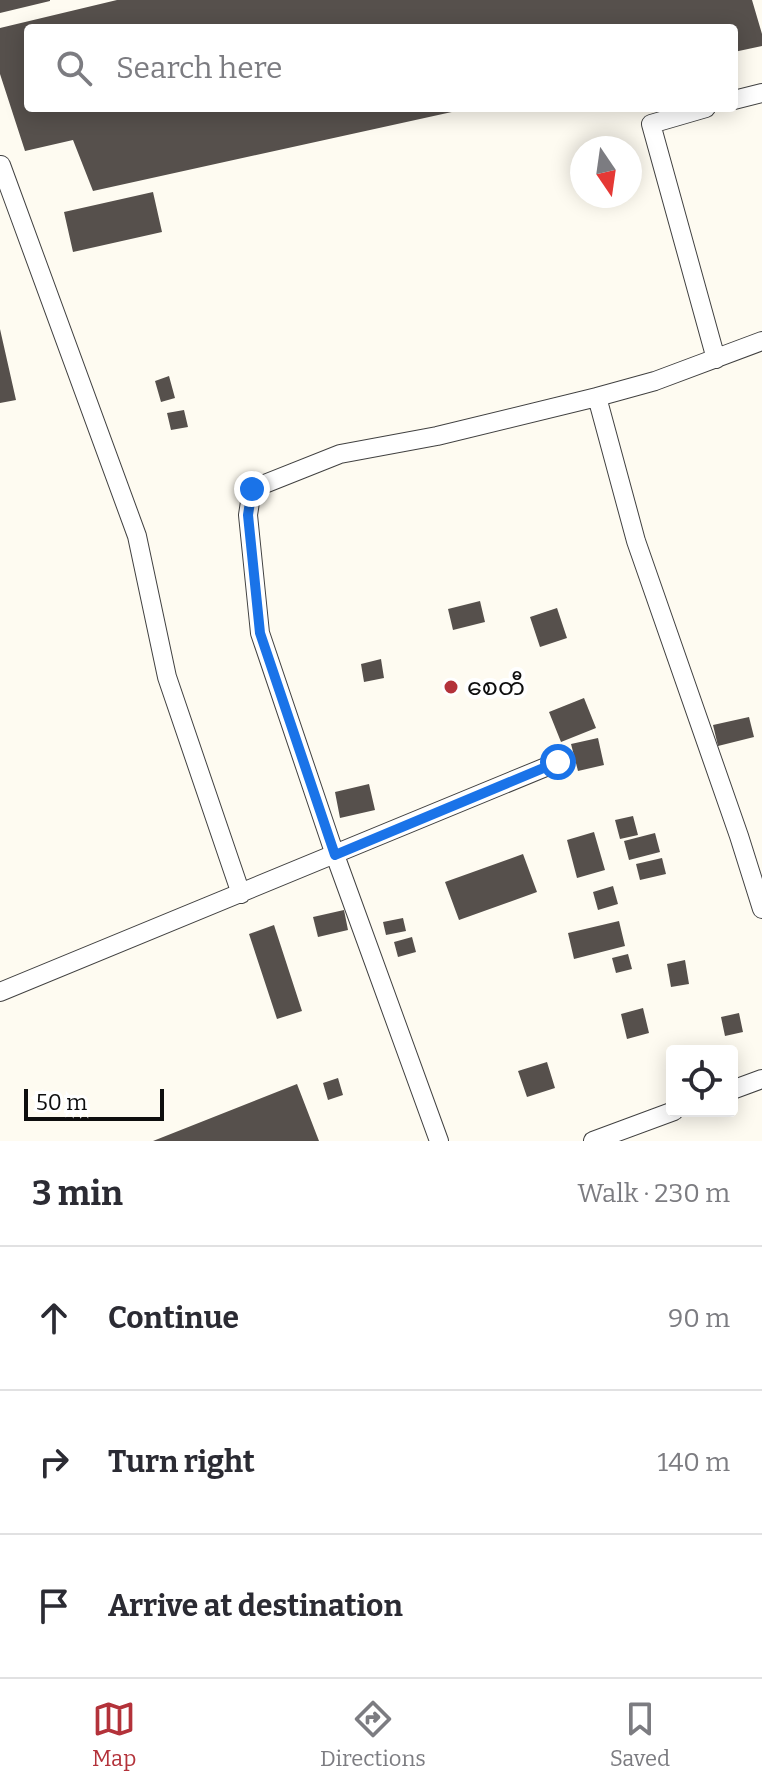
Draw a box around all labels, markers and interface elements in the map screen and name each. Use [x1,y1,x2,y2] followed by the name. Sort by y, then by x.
[24,24,738,112] search box
[52,46,96,90] icon: search
[116,50,283,86] text: Search here
[570,136,642,208] north arrow
[234,471,270,507] route end
[467,671,525,701] place label: စေတီ
[442,678,460,696] marker: စေတီ
[540,744,576,780] route start
[666,1045,738,1117] map controls
[666,1045,738,1117] button: locate
[24,1085,164,1121] scale bar
[36,1089,87,1116] text: 50 m
[32,1173,123,1214] text: 3 min
[578,1178,730,1209] text: Walk · 230 m
[32,1296,76,1340] icon: ahead
[108,1300,239,1336] text: Continue
[668,1303,730,1334] text: 90 m
[32,1440,76,1484] icon: right
[108,1444,255,1480] text: Turn right
[658,1447,730,1478] text: 140 m
[32,1584,76,1628] icon: arrive
[108,1588,403,1624] text: Arrive at destination
[92,1697,136,1772] tab: Map
[320,1697,426,1772] tab: Directions
[610,1697,670,1772] tab: Saved

